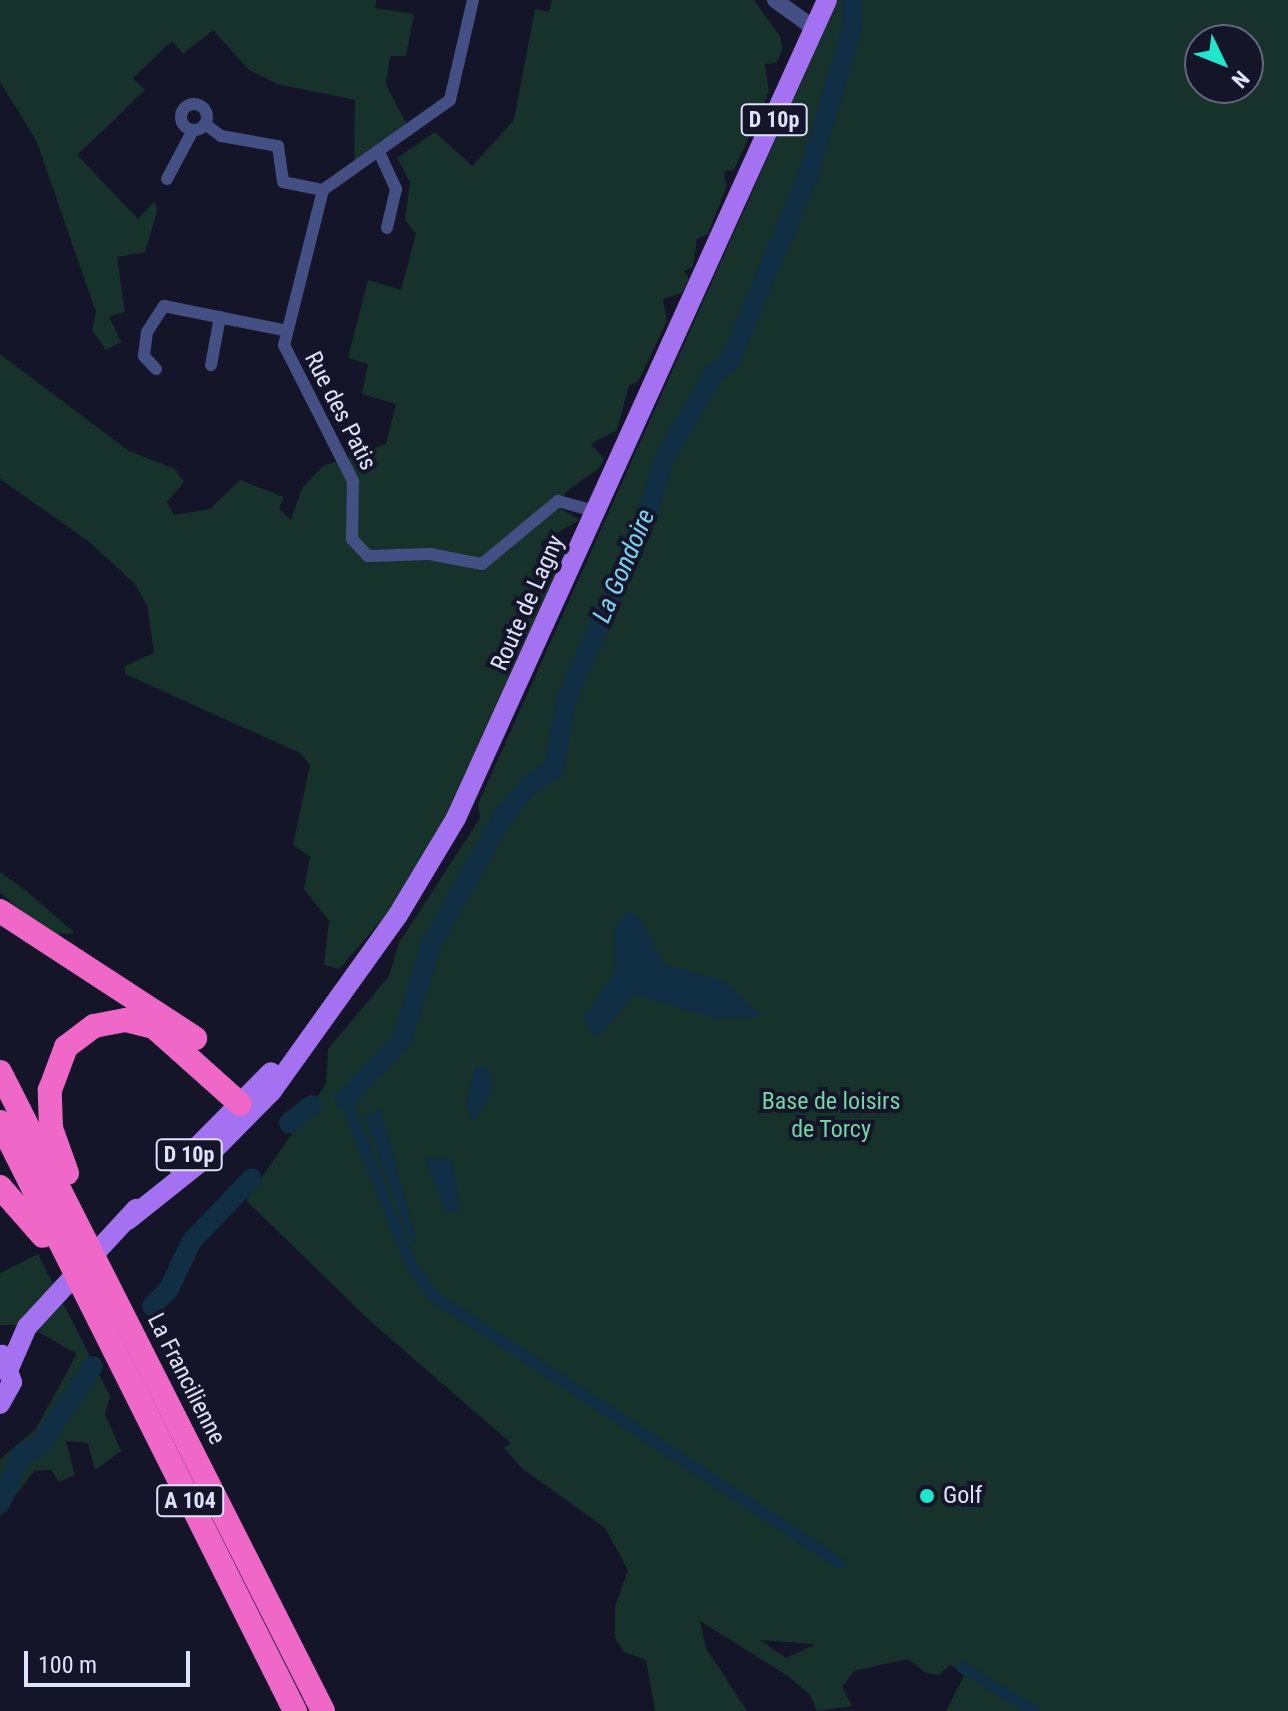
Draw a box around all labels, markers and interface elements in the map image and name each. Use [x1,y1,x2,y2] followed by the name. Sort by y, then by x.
[1184,24,1264,104] north arrow
[1227,66,1254,93] text: N
[740,102,808,138] road number: D 10p
[298,347,382,475] street label: Rue des Patis
[586,505,662,627] water label: La Gondoire
[485,531,571,675] street label: Route de Lagny
[762,1088,900,1144] park label: Base de loisirs de Torcy
[155,1137,223,1173] road number: D 10p
[141,1309,231,1449] street label: La Francilienne
[943,1482,982,1510] place label: Golf
[156,1483,224,1519] road number: A 104
[918,1487,936,1505] marker: Golf
[28,1635,194,1685] scale bar
[38,1651,97,1679] text: 100 m

